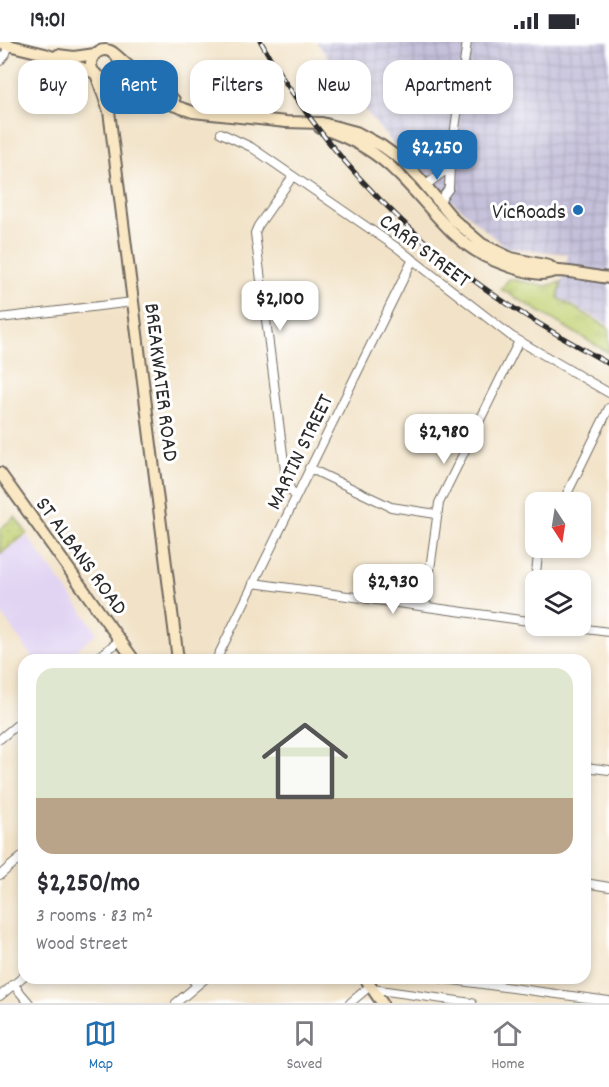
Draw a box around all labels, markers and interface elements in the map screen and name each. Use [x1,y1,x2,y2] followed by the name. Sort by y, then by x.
[30,6,65,37] text: 19:01
[18,60,88,114] chip: Buy
[100,60,178,114] chip: Rent
[190,60,284,114] chip: Filters
[296,60,371,114] chip: New
[383,60,513,114] chip: Apartment
[388,130,486,181] pin: $2,250
[411,135,463,163] text: $2,250
[492,198,566,229] place label: VicRoads
[571,203,585,217] marker: VicRoads
[372,207,476,297] street label: CARR STREET
[231,281,329,332] pin: $2,100
[256,286,304,314] text: $2,100
[134,302,185,463] street label: BREAKWATER ROAD
[260,389,343,516] street label: MARTIN STREET
[395,414,493,465] pin: $2,980
[419,419,469,447] text: $2,980
[27,492,134,623] street label: ST ALBANS ROAD
[525,492,591,558] north arrow
[525,492,591,636] map controls
[344,564,442,615] pin: $2,930
[367,569,419,597] text: $2,930
[525,570,591,636] button: layers
[251,707,359,815] icon: home
[36,866,140,903] text: $2,250/mo
[36,903,153,931] text: 3 rooms · 83 m²
[36,931,128,959] text: Wood Street
[84,1017,117,1076] tab: Map
[286,1017,322,1076] tab: Saved
[491,1017,525,1076] tab: Home

